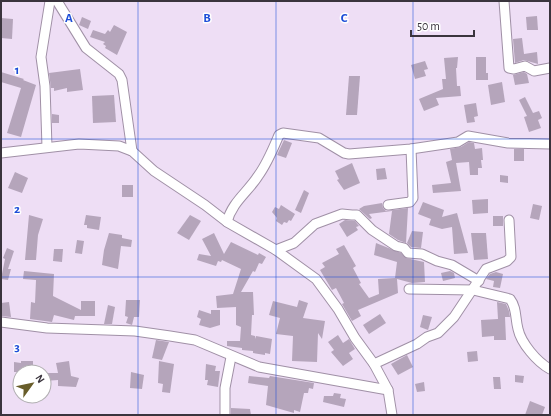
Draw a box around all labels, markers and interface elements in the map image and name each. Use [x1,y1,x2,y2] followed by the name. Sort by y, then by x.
[65,12,73,25] text: A
[203,12,211,25] text: B
[341,12,348,25] text: C
[411,12,474,38] scale bar
[417,20,440,32] text: 50 m
[15,64,19,77] text: 1
[14,203,20,216] text: 2
[14,341,20,354] text: 3
[12,364,52,404] north arrow
[33,373,47,385] text: N

